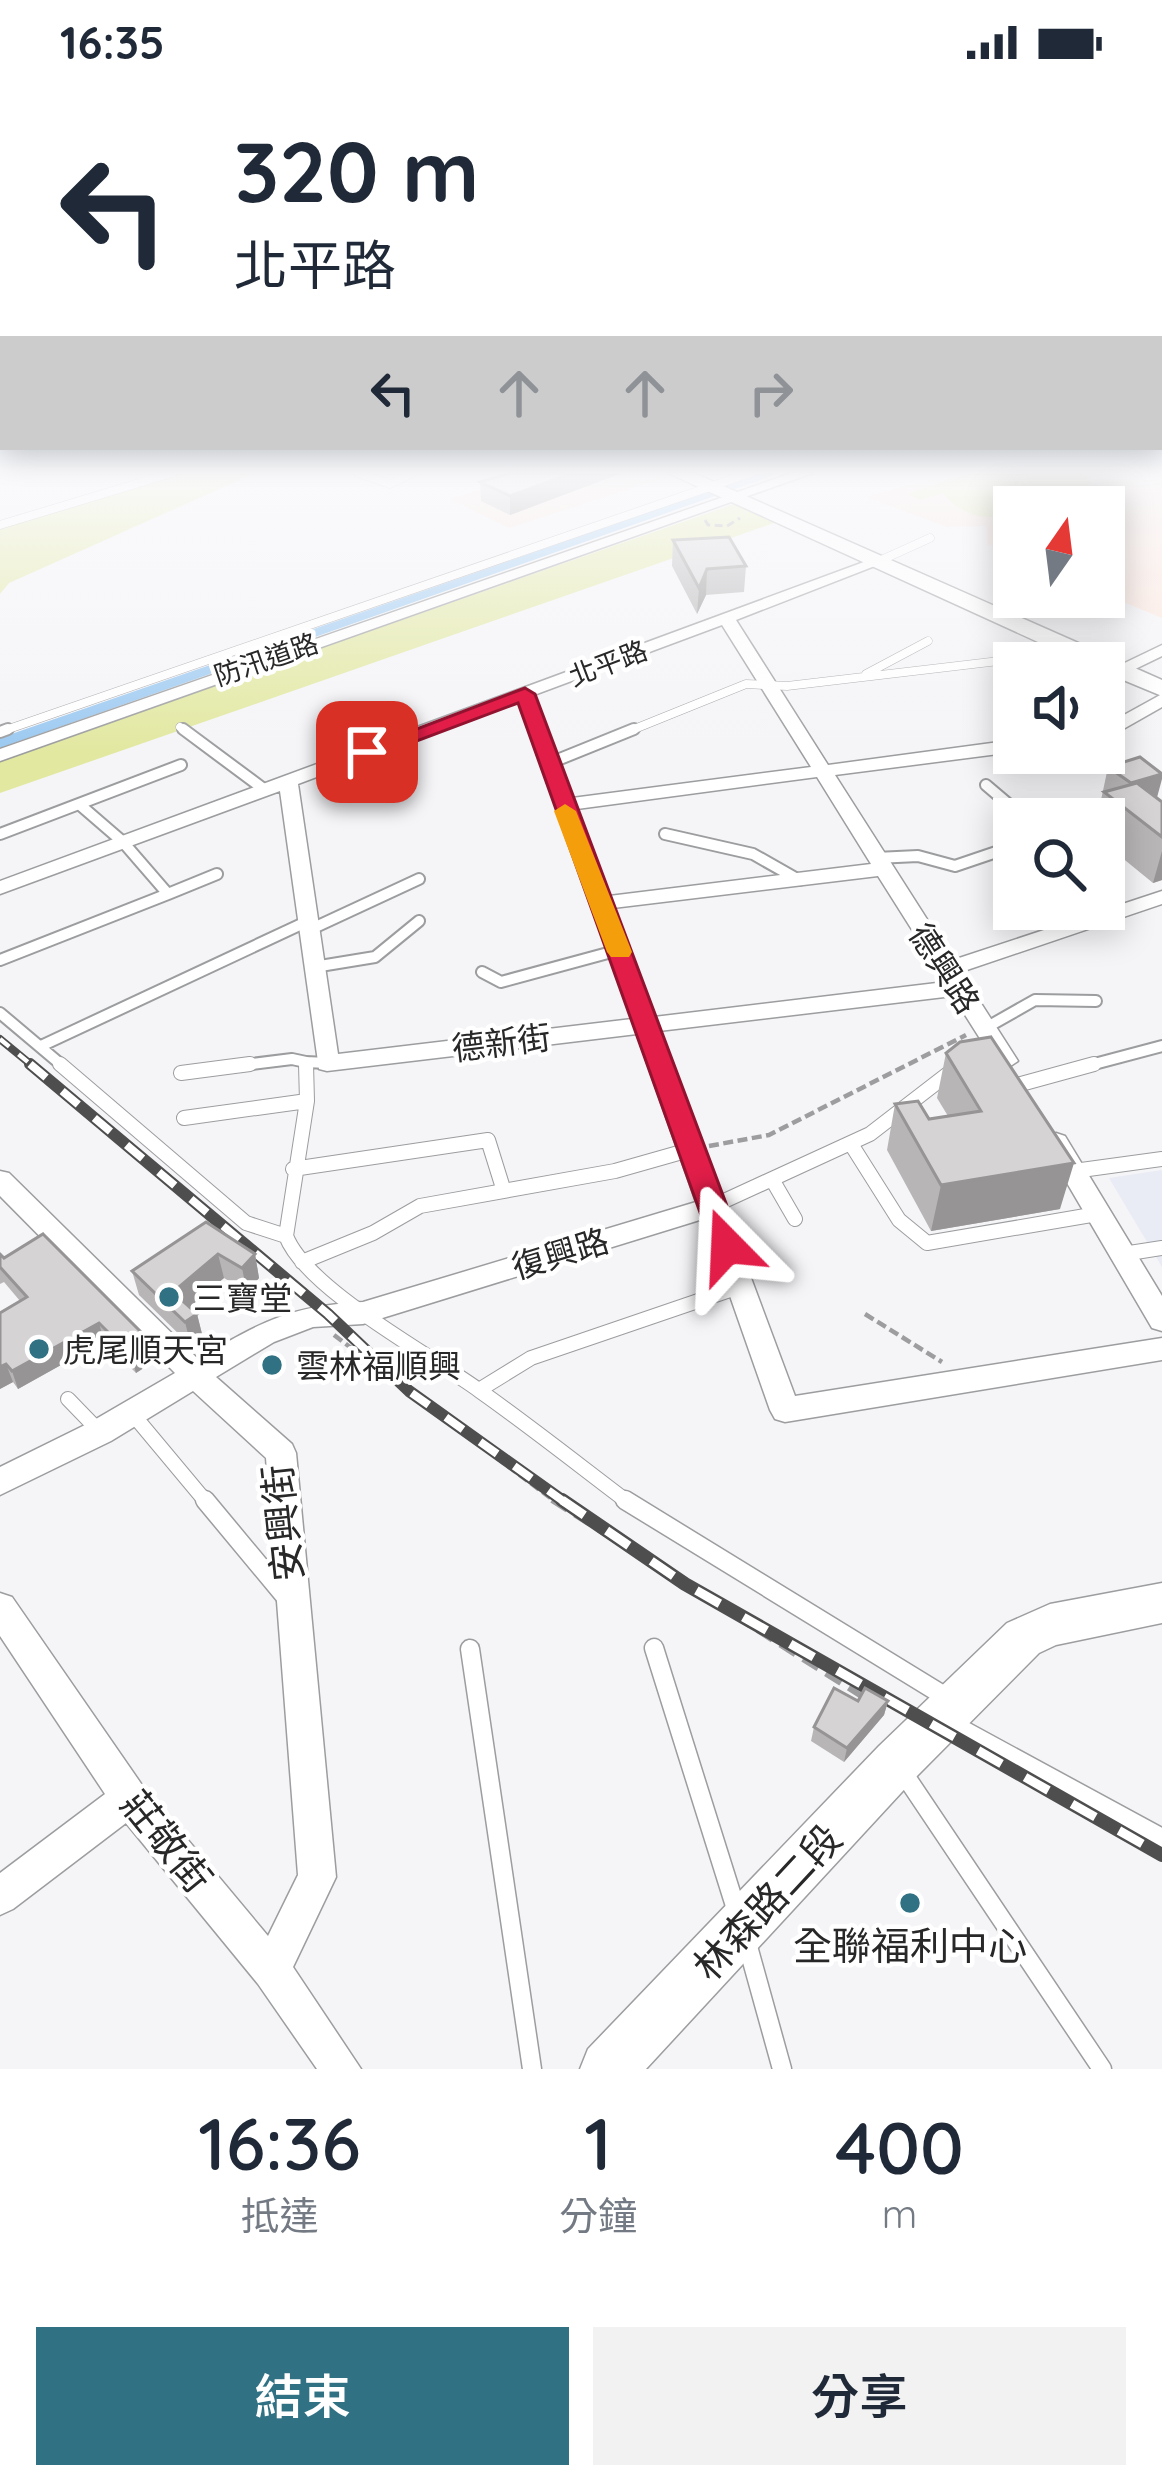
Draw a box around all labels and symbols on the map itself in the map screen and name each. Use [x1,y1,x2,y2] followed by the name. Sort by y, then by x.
[993,486,1125,618] north arrow
[209,625,323,693] street label: 防汛道路
[564,633,652,693] street label: 北平路
[316,701,418,803] pin
[901,915,989,1021] street label: 德興路
[449,1016,553,1068] street label: 德新街
[664,1183,790,1309] position arrow
[507,1219,613,1287] street label: 復興路
[193,1277,292,1318] place label: 三寶堂
[156,1284,182,1310] marker: 三寶堂
[63,1329,228,1370] place label: 虎尾順天宮
[26,1336,52,1362] marker: 虎尾順天宮
[296,1345,461,1386] place label: 雲林福順興
[259,1352,285,1378] marker: 雲林福順興
[252,1462,312,1584] street label: 安興街
[111,1780,223,1902] street label: 莊敬街
[683,1814,851,1990] street label: 林森路二段
[897,1890,923,1916] marker: 全聯福利中心
[793,1921,1027,1970] place label: 全聯福利中心

